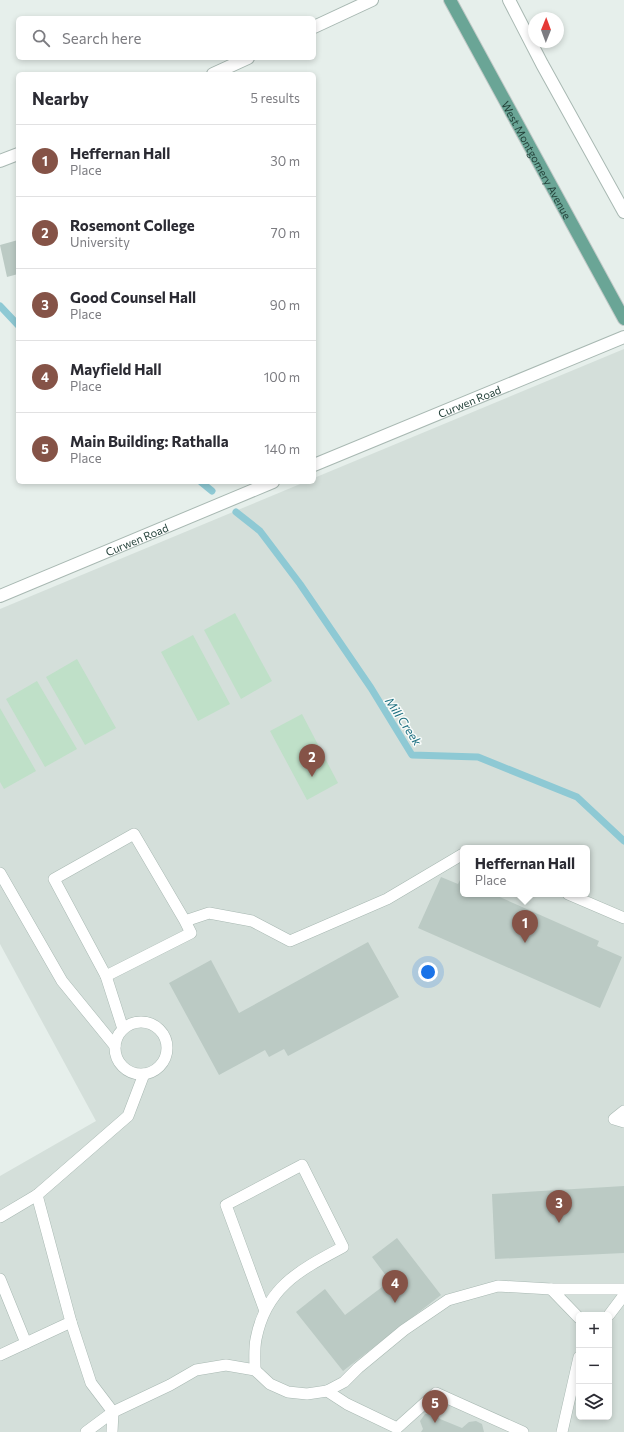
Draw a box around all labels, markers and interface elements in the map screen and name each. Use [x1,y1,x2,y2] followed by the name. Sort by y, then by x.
[528,12,564,48] north arrow
[16,16,316,60] search box
[30,27,52,49] icon: search
[62,29,141,47] text: Search here
[32,88,89,109] text: Nearby
[250,90,300,106] text: 5 results
[500,98,575,221] street label: West Montgomery Avenue
[70,144,170,162] text: Heffernan Hall
[42,153,48,169] text: 1
[270,153,300,169] text: 30 m
[70,162,102,178] text: Place
[70,216,195,234] text: Rosemont College
[41,225,49,241] text: 2
[271,225,300,241] text: 70 m
[70,234,130,250] text: University
[70,288,196,306] text: Good Counsel Hall
[41,297,49,313] text: 3
[270,297,300,313] text: 90 m
[70,306,102,322] text: Place
[70,360,162,378] text: Mayfield Hall
[41,369,49,385] text: 4
[264,369,300,385] text: 100 m
[70,378,102,394] text: Place
[436,382,503,420] street label: Curwen Road
[70,432,229,450] text: Main Building: Rathalla
[41,441,49,457] text: 5
[264,441,300,457] text: 140 m
[70,450,102,466] text: Place
[103,520,170,558] street label: Curwen Road
[383,694,425,748] water label: Mill Creek
[299,744,325,777] pin: 2
[460,845,590,897] popup
[475,854,575,872] text: Heffernan Hall
[475,872,506,888] text: Place
[512,910,538,943] pin: 1
[418,962,438,982] your location
[546,1190,572,1223] pin: 3
[382,1270,408,1303] pin: 4
[576,1312,612,1420] map controls
[576,1312,612,1348] button: +
[576,1348,612,1384] button: −
[576,1384,612,1420] button: layers
[422,1390,448,1423] pin: 5

